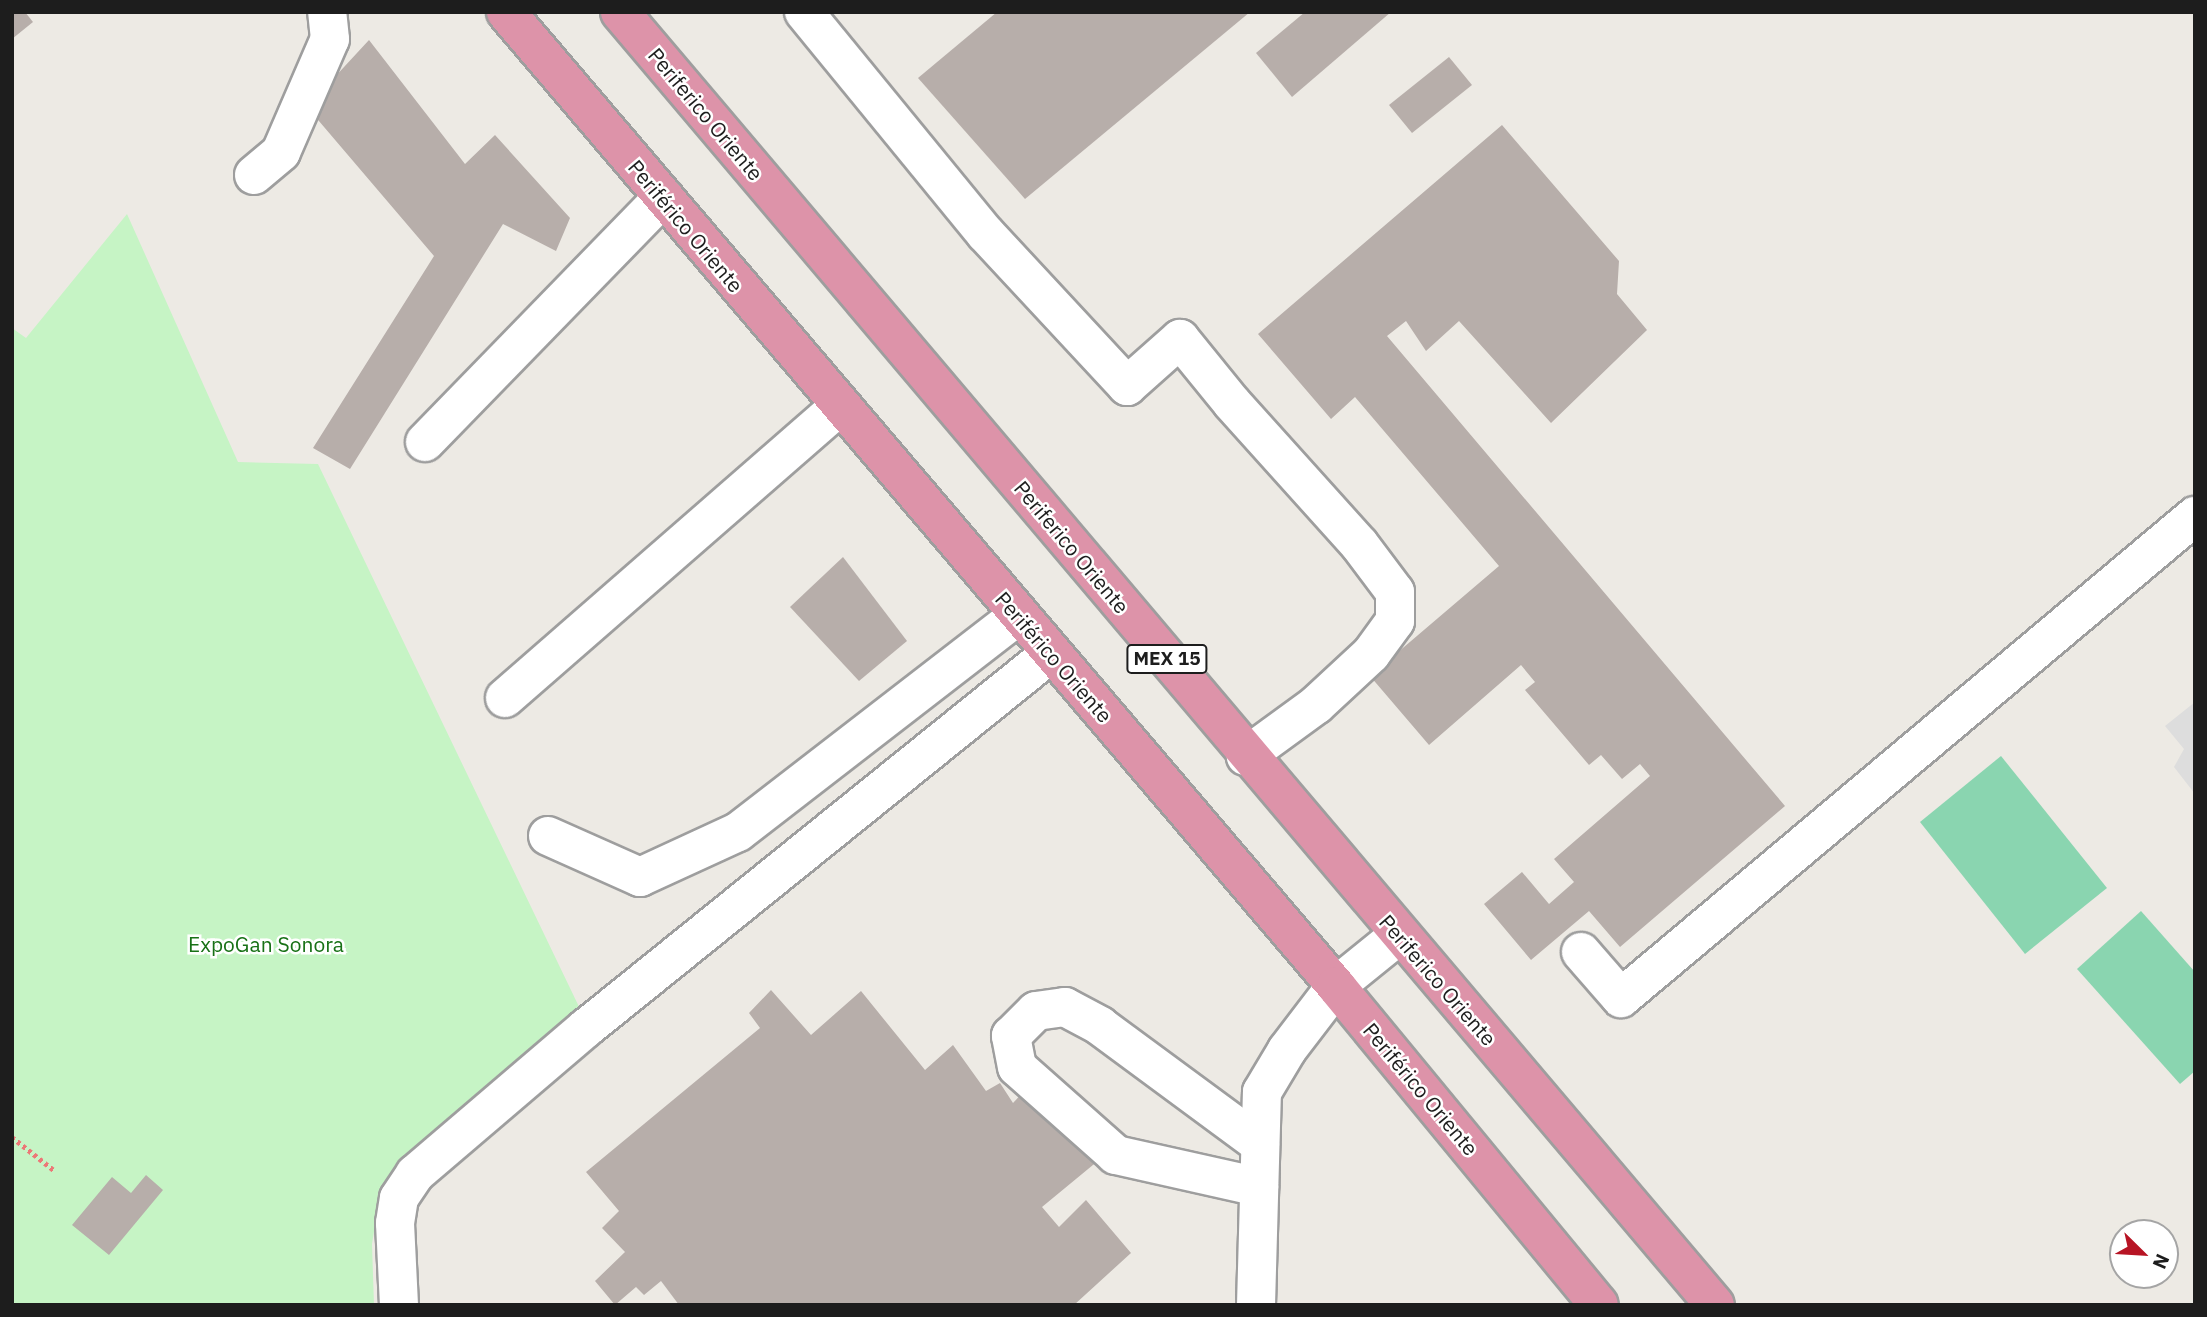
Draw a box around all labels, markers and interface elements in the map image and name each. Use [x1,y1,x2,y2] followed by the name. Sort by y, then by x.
[643,43,769,185] street label: Periferico Oriente
[623,155,749,297] street label: Periférico Oriente
[1009,476,1135,618] street label: Periferico Oriente
[990,586,1118,728] street label: Periférico Oriente
[1125,644,1209,674] road number: MEX 15
[1374,909,1502,1051] street label: Periferico Oriente
[188,931,344,957] park label: ExpoGan Sonora
[1358,1018,1484,1160] street label: Periférico Oriente
[2109,1219,2179,1289] north arrow
[2148,1251,2175,1273] text: N

